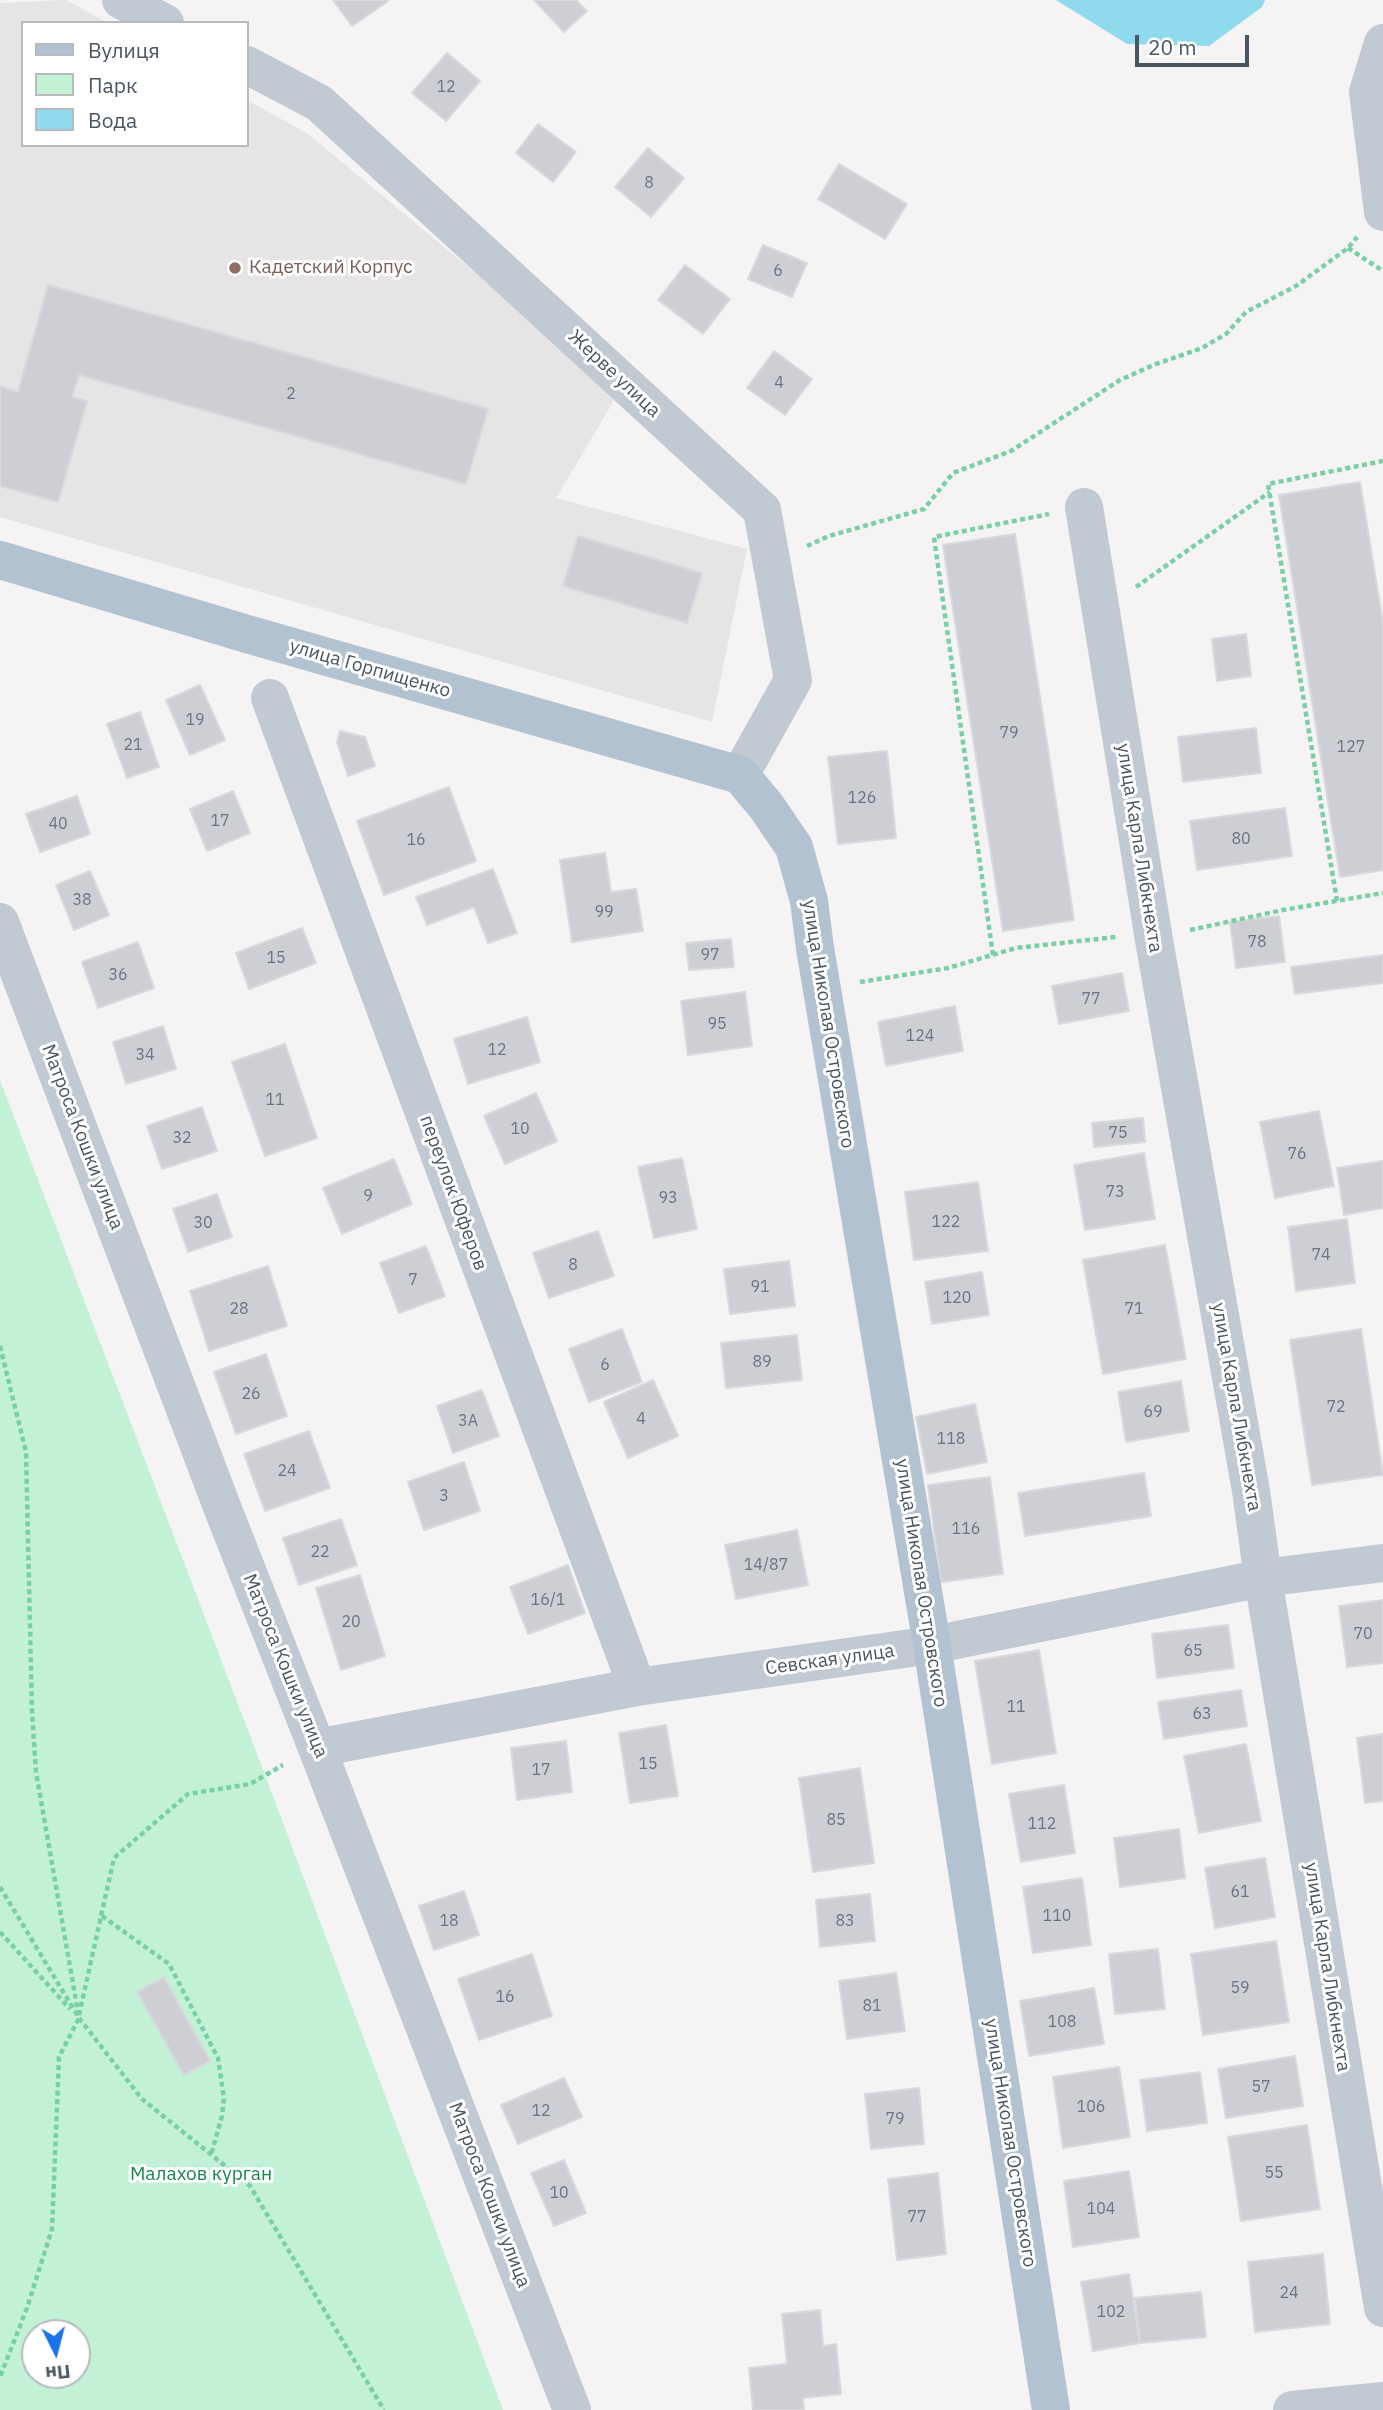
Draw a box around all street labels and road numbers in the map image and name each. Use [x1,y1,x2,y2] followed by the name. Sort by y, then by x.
[563,326,665,422] street label: Жерве улица
[287,635,453,703] street label: улица Горпищенко
[1111,742,1167,954] street label: улица Карла Либкнехта
[797,898,859,1150] street label: улица Николая Островского
[36,1041,128,1233] street label: Матроса Кошки улица
[414,1112,492,1274] street label: переулок Юферов
[1206,1301,1266,1513] street label: улица Карла Либкнехта
[890,1457,952,1709] street label: улица Николая Островского
[238,1571,332,1761] street label: Матроса Кошки улица
[764,1640,896,1680] street label: Севская улица
[1299,1861,1355,2073] street label: улица Карла Либкнехта
[979,2017,1041,2269] street label: улица Николая Островского
[443,2099,535,2291] street label: Матроса Кошки улица

